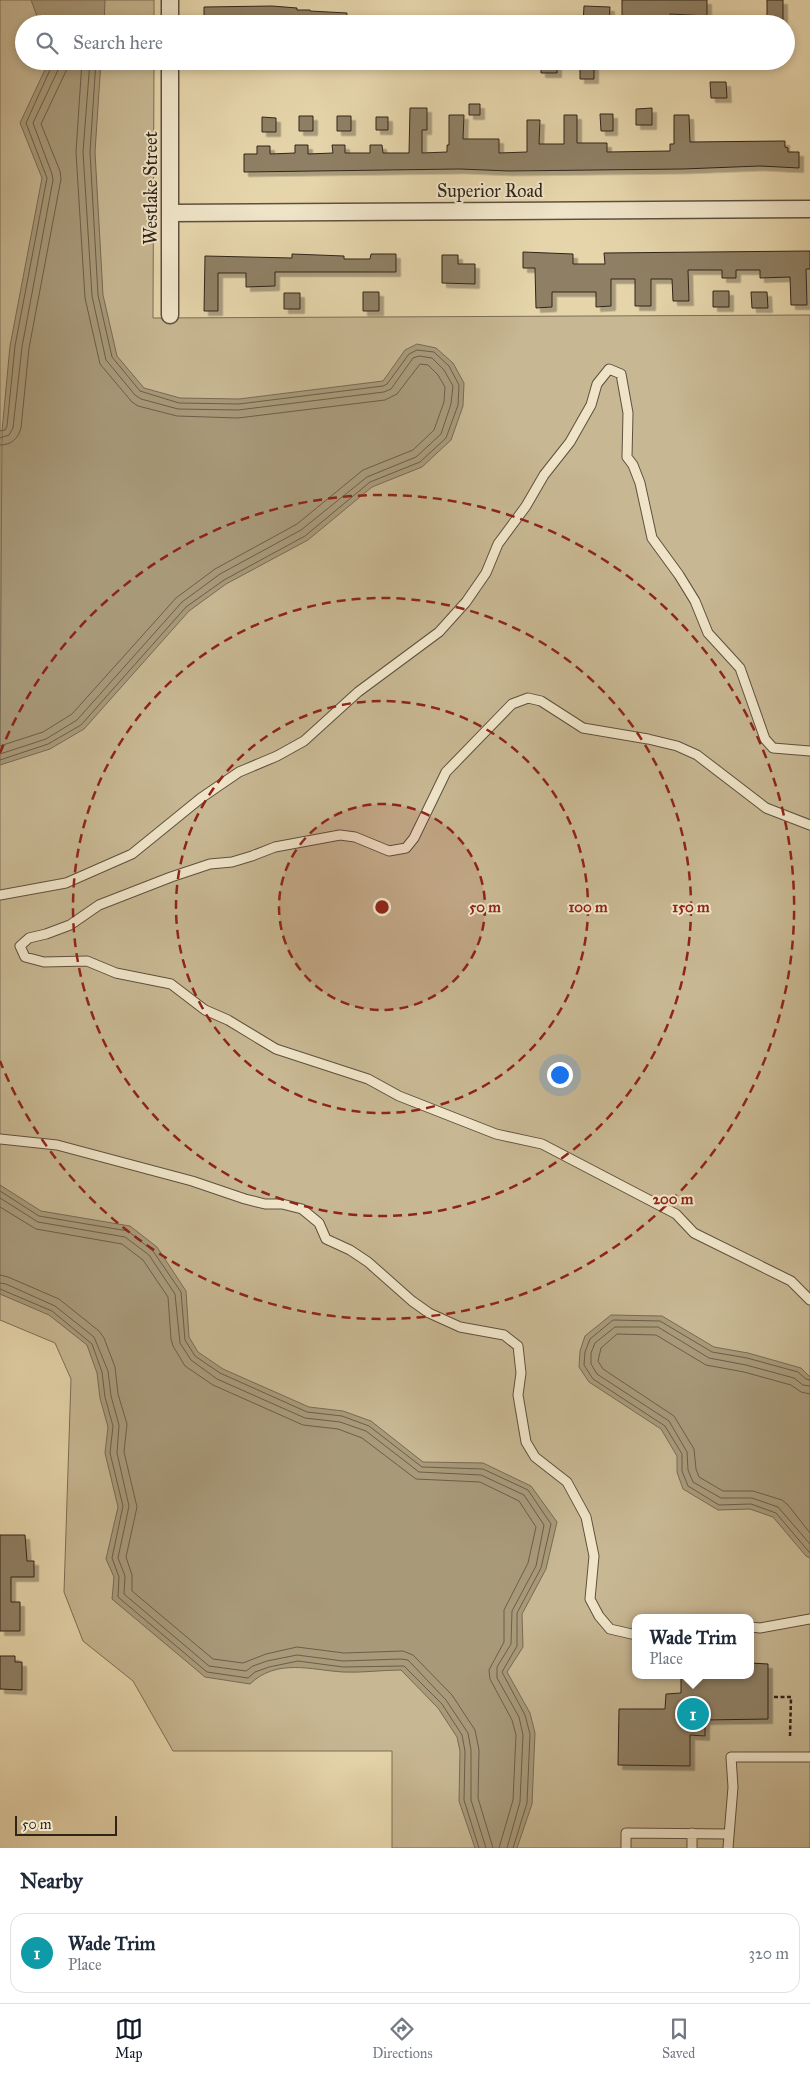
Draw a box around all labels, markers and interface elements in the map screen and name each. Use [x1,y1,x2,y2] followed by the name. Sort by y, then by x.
[15,15,795,70] search box
[33,29,61,57] icon: search
[73,31,163,54] text: Search here
[140,131,162,245] street label: Westlake Street
[437,180,543,202] street label: Superior Road
[373,898,391,916] centre of rings
[469,898,501,916] text: 50 m
[568,898,608,916] text: 100 m
[672,898,710,916] text: 150 m
[547,1062,573,1088] your location
[653,1190,694,1208] text: 200 m
[632,1614,754,1679] popup
[649,1626,737,1649] text: Wade Trim
[649,1649,683,1668] text: Place
[677,1695,709,1733] pin: 1
[15,1813,118,1836] scale bar
[22,1816,51,1833] text: 50 m
[20,1868,83,1894] text: Nearby
[68,1932,156,1955] text: Wade Trim
[34,1944,40,1963] text: 1
[749,1944,789,1963] text: 320 m
[68,1955,102,1974] text: Place
[115,2015,143,2062] tab: Map
[372,2015,433,2062] tab: Directions
[662,2015,695,2062] tab: Saved

